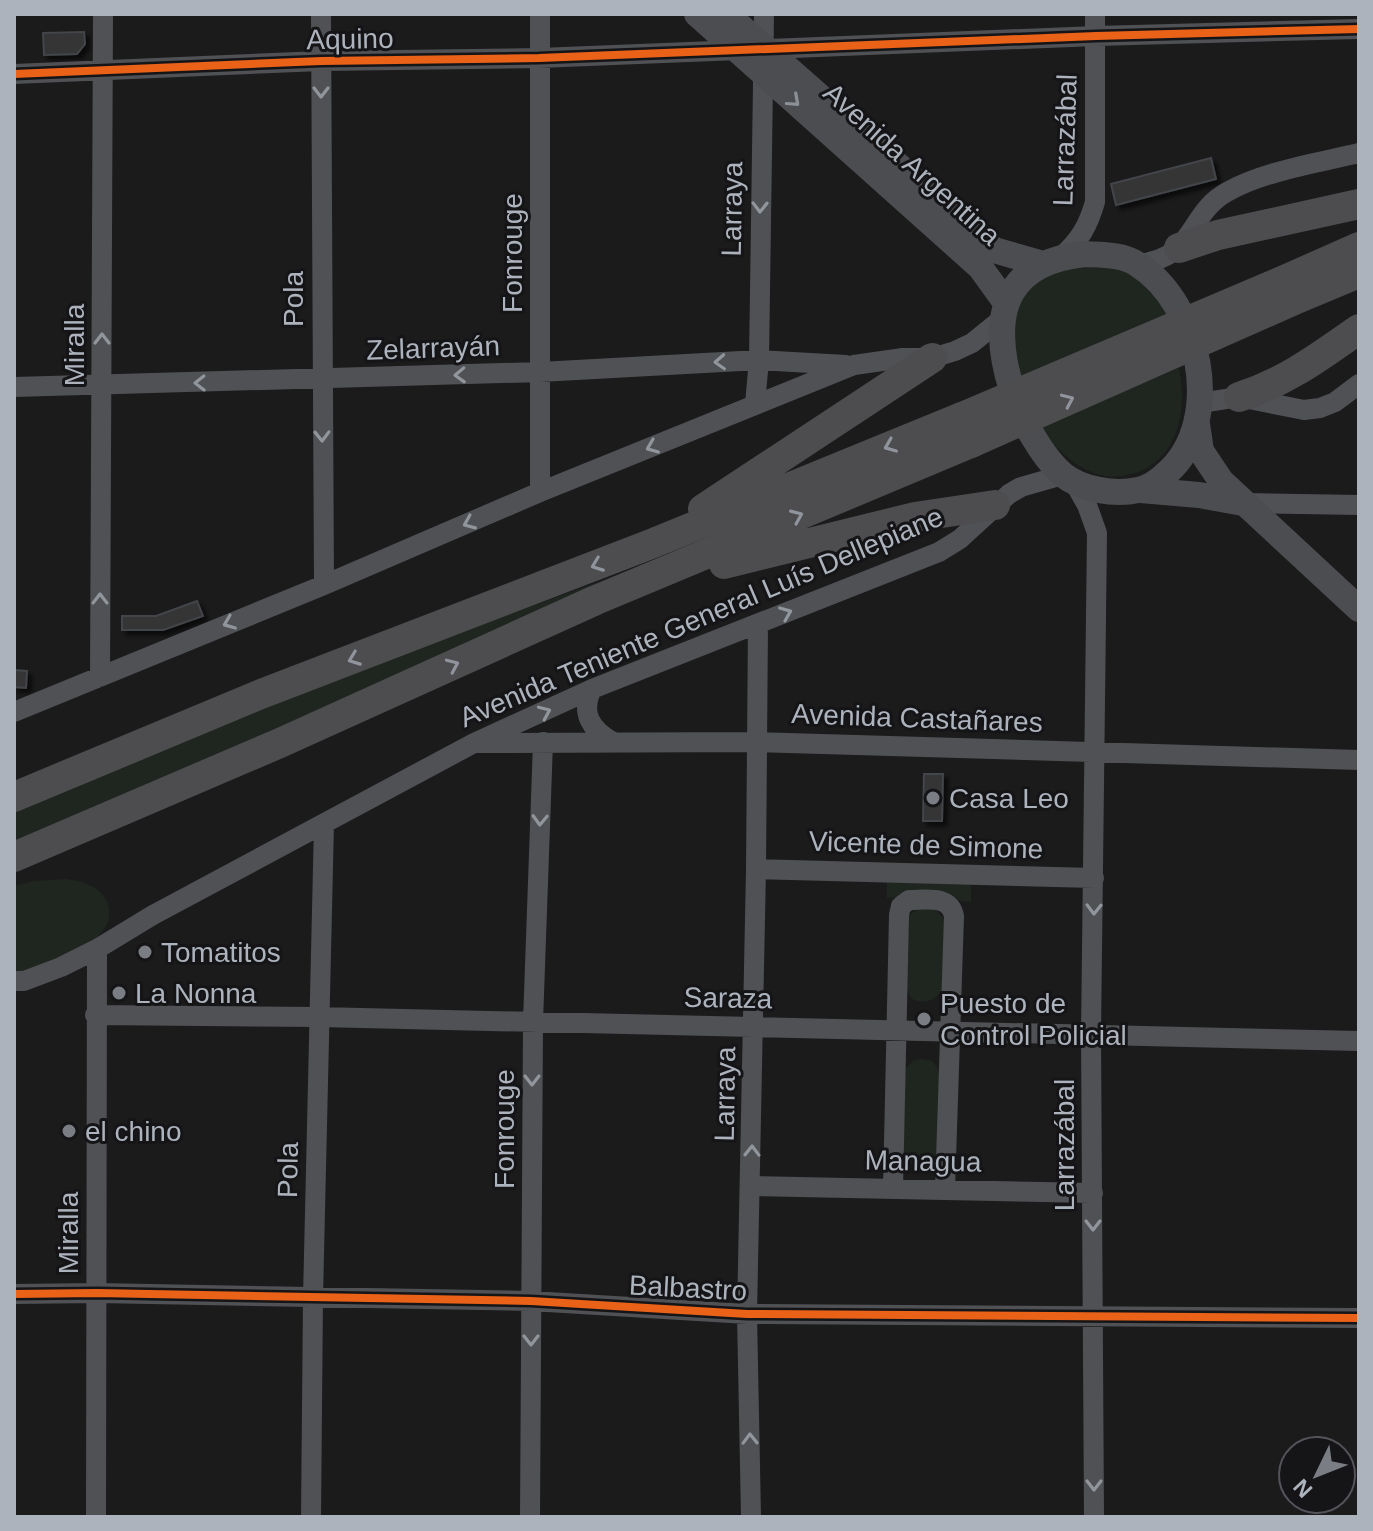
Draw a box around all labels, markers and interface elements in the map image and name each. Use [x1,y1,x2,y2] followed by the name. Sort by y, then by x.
[306,23,394,55] street label: Aquino
[1047,73,1083,207] street label: Larrazábal
[817,77,1007,252] street label: Avenida Argentina
[312,86,330,99] one-way arrow
[785,91,800,106] one-way arrow
[716,161,748,257] street label: Larraya
[497,193,528,313] street label: Fonrouge
[751,201,769,214] one-way arrow
[278,271,309,327] street label: Pola
[59,303,90,386] street label: Miralla
[366,330,500,366] street label: Zelarrayán
[93,332,110,345] one-way arrow
[713,354,726,371] one-way arrow
[453,366,466,383] one-way arrow
[193,374,206,391] one-way arrow
[1059,394,1074,410] one-way arrow
[313,430,331,443] one-way arrow
[645,437,659,454] one-way arrow
[884,437,898,453] one-way arrow
[455,501,947,733] street label: Avenida Teniente General Luís Dellepiane
[789,509,803,525] one-way arrow
[462,514,477,530] one-way arrow
[591,555,605,572] one-way arrow
[92,592,109,605] one-way arrow
[778,606,792,623] one-way arrow
[223,613,237,630] one-way arrow
[348,649,362,666] one-way arrow
[445,658,460,674] one-way arrow
[791,698,1043,738] street label: Avenida Castañares
[537,705,551,721] one-way arrow
[949,783,1069,814] place label: Casa Leo
[924,789,942,807] marker: Casa Leo
[532,814,549,827] one-way arrow
[808,825,1044,865] street label: Vicente de Simone
[1085,903,1102,916] one-way arrow
[161,937,281,968] place label: Tomatitos
[136,943,154,961] marker: Tomatitos
[135,978,257,1009] place label: La Nonna
[683,982,773,1014] street label: Saraza
[110,984,128,1002] marker: La Nonna
[940,988,1127,1051] place label: Puesto de Control Policial
[915,1010,933,1028] marker: Puesto de Control Policial
[709,1046,741,1142] street label: Larraya
[489,1069,520,1189] street label: Fonrouge
[523,1074,541,1087] one-way arrow
[1049,1079,1080,1211] street label: Larrazábal
[85,1116,182,1147] place label: el chino
[60,1122,78,1140] marker: el chino
[272,1141,304,1198] street label: Pola
[743,1144,761,1157] one-way arrow
[864,1144,982,1178] street label: Managua
[53,1191,84,1274] street label: Miralla
[1084,1219,1102,1232] one-way arrow
[628,1269,748,1307] street label: Balbastro
[522,1334,540,1347] one-way arrow
[741,1432,758,1445] one-way arrow
[1277,1435,1357,1515] north arrow
[1288,1474,1317,1503] text: N
[1085,1479,1103,1492] one-way arrow

